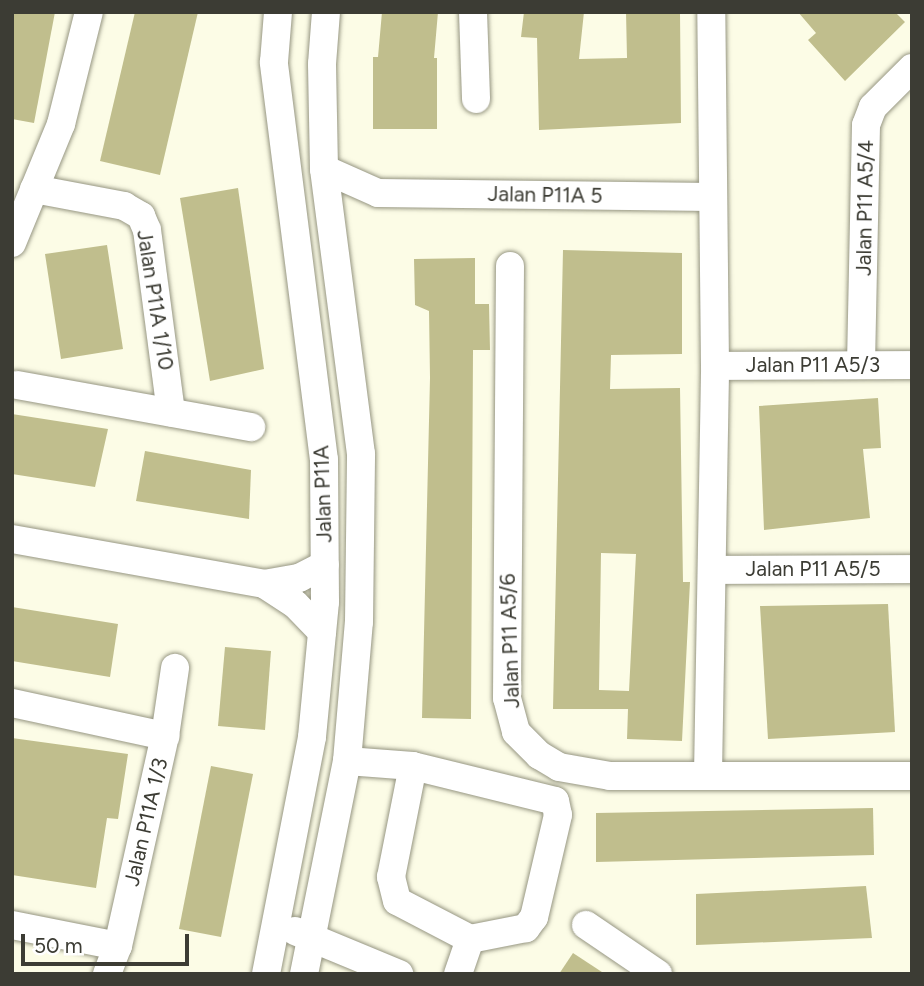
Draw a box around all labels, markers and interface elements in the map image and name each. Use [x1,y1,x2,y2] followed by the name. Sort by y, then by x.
[851,140,879,276] street label: Jalan P11 A5/4
[487,181,603,209] street label: Jalan P11A 5
[131,228,179,372] street label: Jalan P11A 1/10
[746,352,880,378] street label: Jalan P11 A5/3
[309,445,337,543] street label: Jalan P11A
[746,556,880,582] street label: Jalan P11 A5/5
[495,573,525,709] street label: Jalan P11 A5/6
[119,755,173,889] street label: Jalan P11A 1/3
[24,920,192,964] scale bar
[34,933,83,958] text: 50 m

